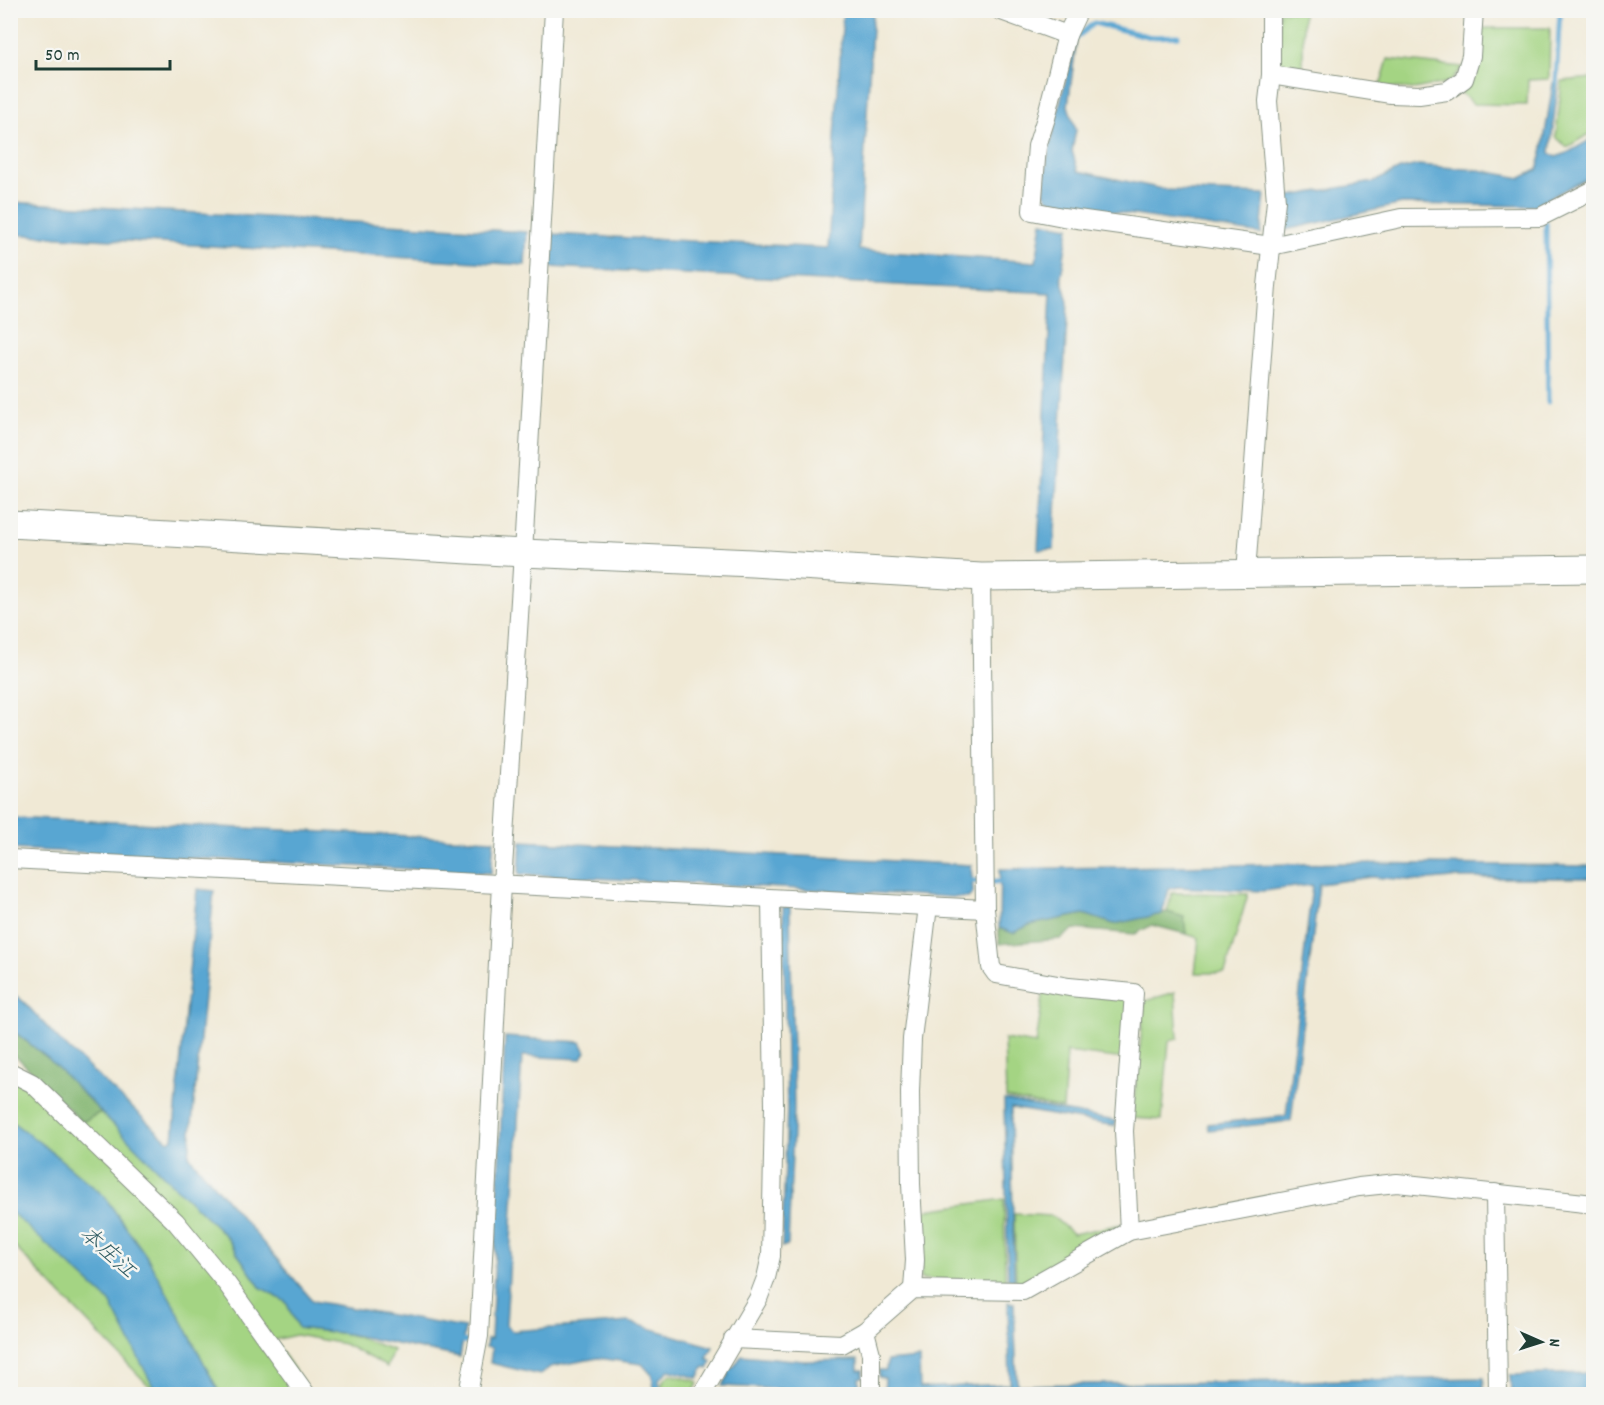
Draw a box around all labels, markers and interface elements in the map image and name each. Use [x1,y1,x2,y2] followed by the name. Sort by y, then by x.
[36,33,170,71] scale bar
[45,44,80,69] text: 50 m
[72,1220,142,1288] water label: 本庄江
[1511,1312,1571,1372] north arrow
[1542,1338,1565,1347] text: N

